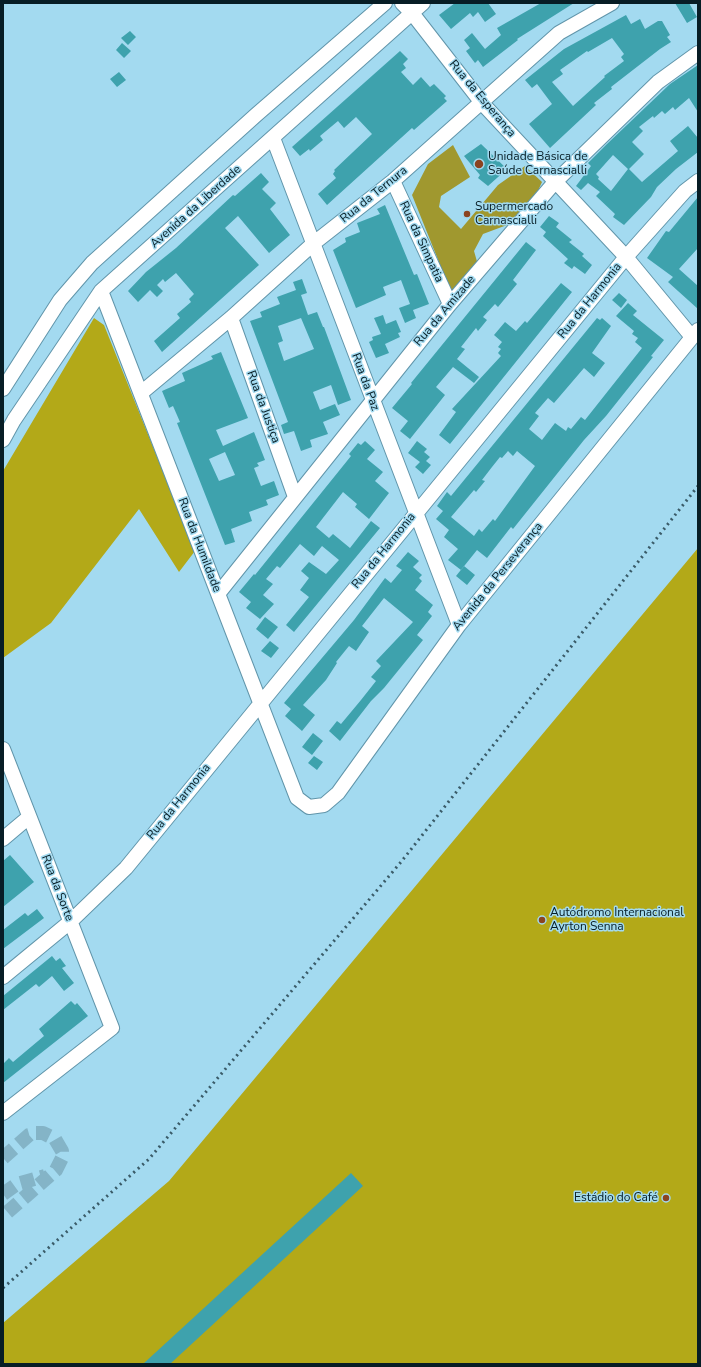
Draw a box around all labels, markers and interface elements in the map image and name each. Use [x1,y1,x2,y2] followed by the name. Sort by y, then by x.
[446,58,518,140] street label: Rua da Esperança
[488,150,588,178] place label: Unidade Básica de Saúde Carnascialli
[473,158,485,170] marker: Unidade Básica de Saúde Carnascialli
[148,162,244,252] street label: Avenida da Liberdade
[338,164,410,226] street label: Rua da Ternura
[396,199,446,285] street label: Rua da Simpatia
[475,200,553,228] place label: Supermercado Carnascialli
[462,209,472,219] marker: Supermercado Carnascialli
[555,260,625,342] street label: Rua da Harmonia
[411,273,479,349] street label: Rua da Amizade
[348,351,382,413] street label: Rua da Paz
[243,369,283,445] street label: Rua da Justiça
[174,496,224,594] street label: Rua da Humildade
[349,510,419,592] street label: Rua da Harmonia
[450,520,546,634] street label: Avenida da Perseverança
[144,761,214,843] street label: Rua da Harmonia
[38,853,76,923] street label: Rua da Sorte
[550,906,684,934] place label: Autódromo Internacional Ayrton Senna
[537,915,547,925] marker: Autódromo Internacional Ayrton Senna
[574,1191,658,1205] place label: Estádio do Café
[661,1193,671,1203] marker: Estádio do Café

